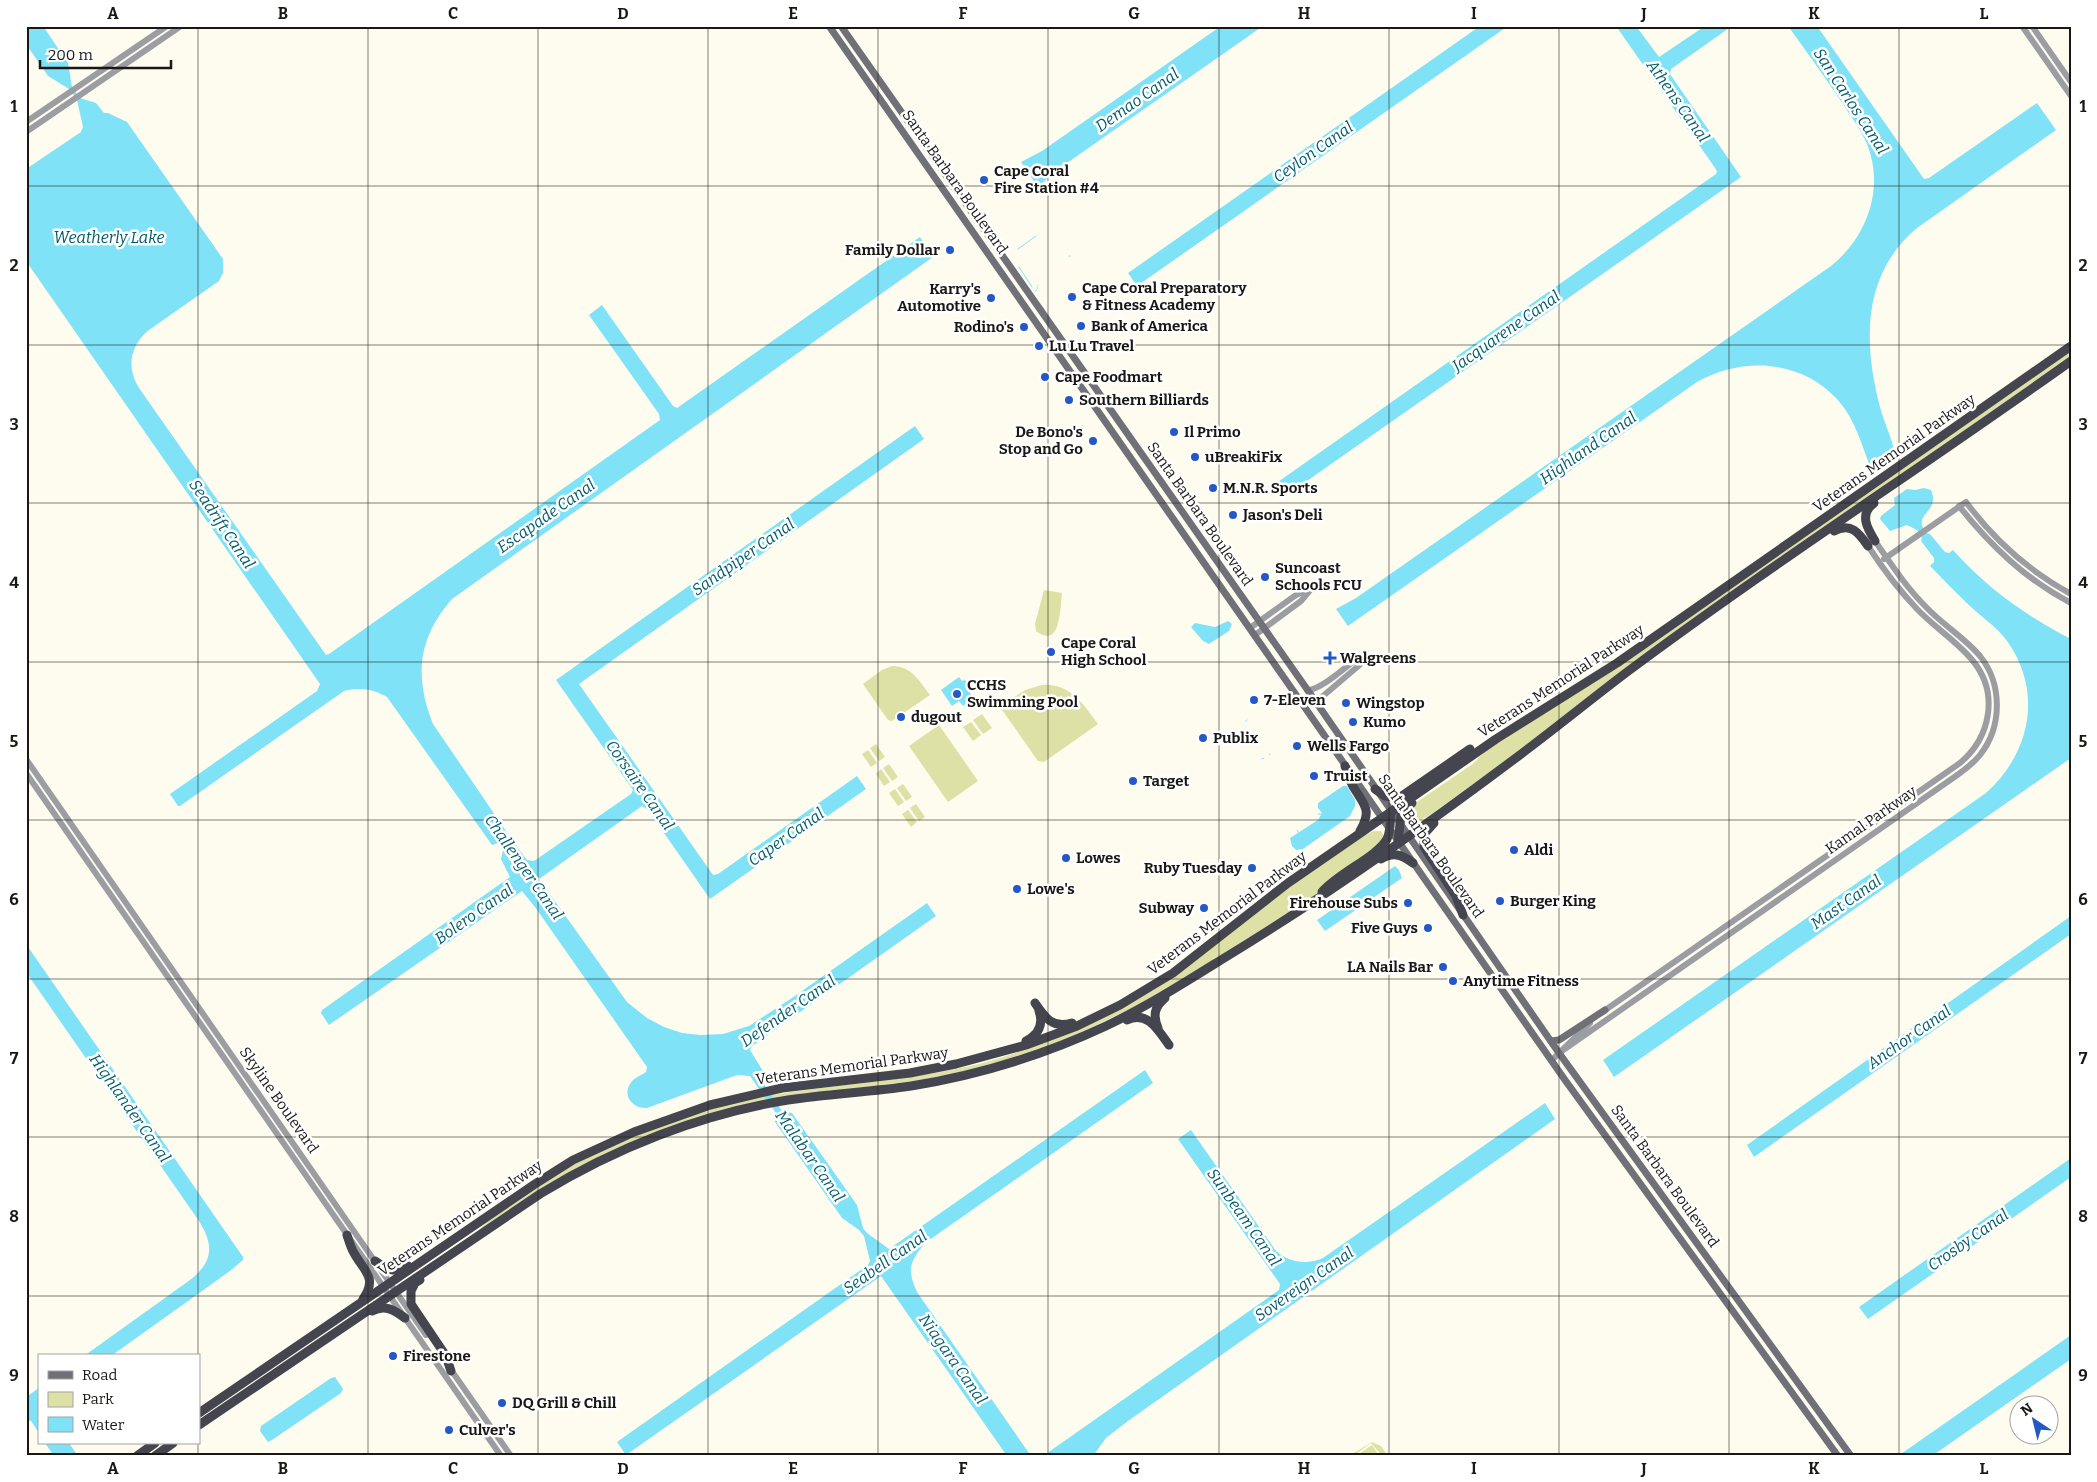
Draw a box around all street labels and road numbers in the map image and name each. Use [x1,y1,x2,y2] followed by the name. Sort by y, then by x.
[898,107,1012,258] street label: Santa Barbara Boulevard
[1809,390,1979,516] street label: Veterans Memorial Parkway
[1143,439,1257,590] street label: Santa Barbara Boulevard
[1475,621,1647,741] street label: Veterans Memorial Parkway
[1374,771,1488,922] street label: Santa Barbara Boulevard
[1822,782,1920,858] street label: Kamal Parkway
[1144,847,1310,979] street label: Veterans Memorial Parkway
[236,1044,322,1157] street label: Skyline Boulevard
[755,1044,950,1088] street label: Veterans Memorial Parkway
[1607,1101,1723,1251] street label: Santa Barbara Boulevard
[374,1156,546,1280] street label: Veterans Memorial Parkway

